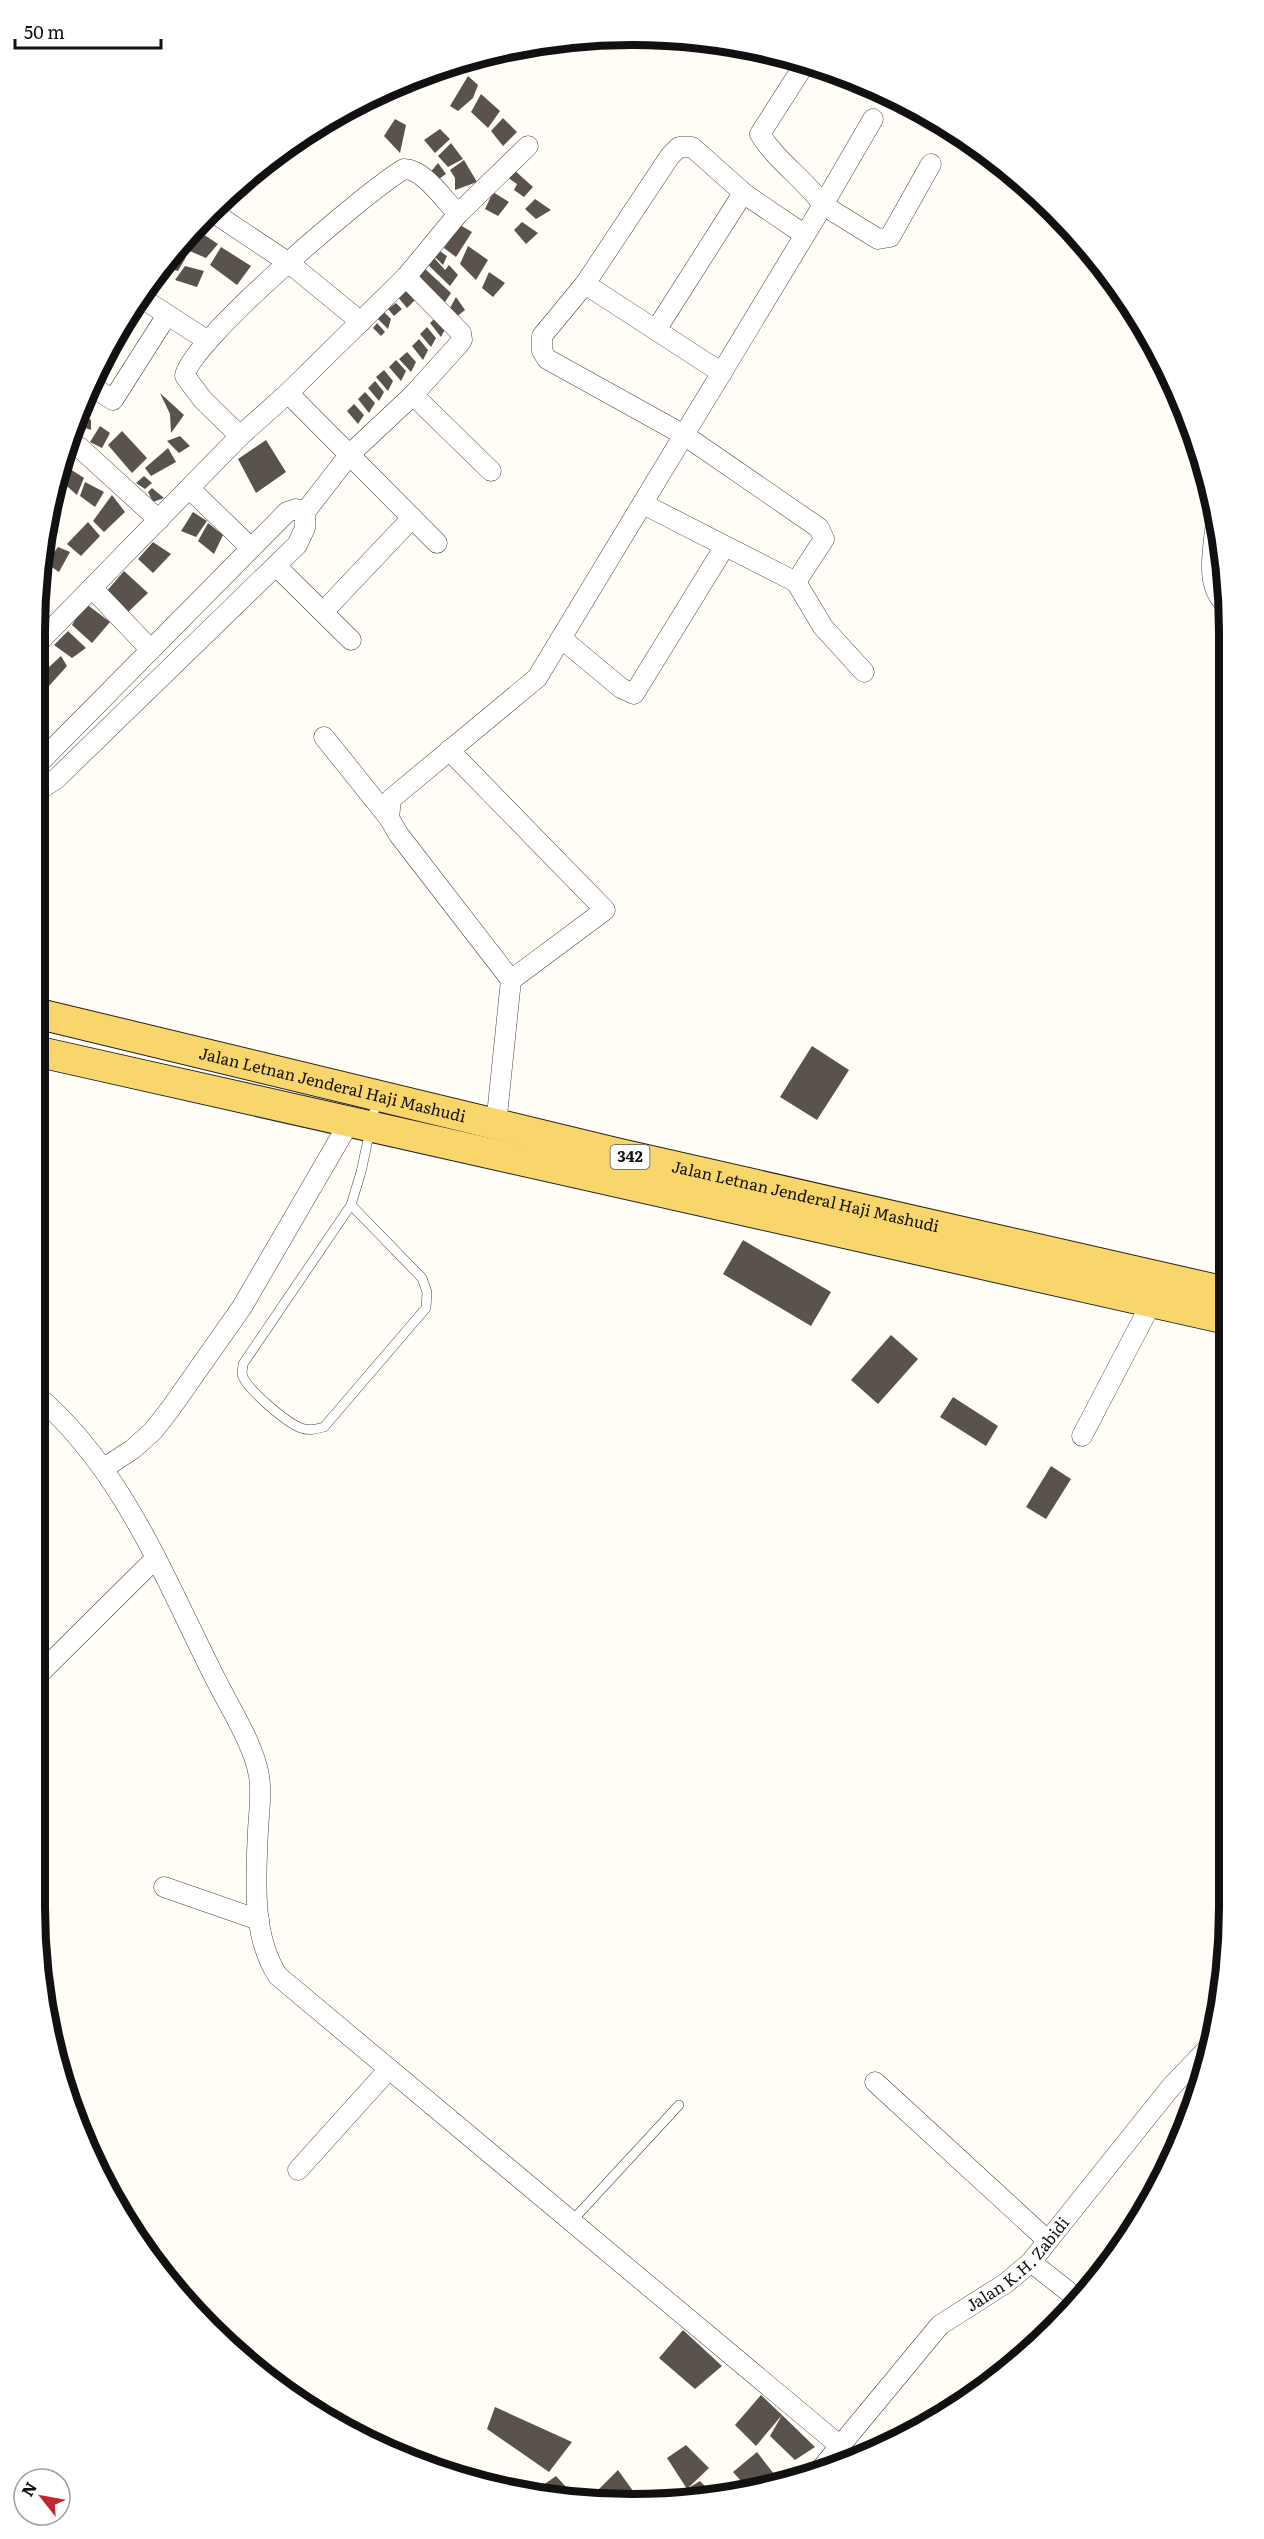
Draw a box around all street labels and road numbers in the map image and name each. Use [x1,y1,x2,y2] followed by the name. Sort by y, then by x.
[197,1040,469,1127] street label: Jalan Letnan Jenderal Haji Mashudi
[610,1145,650,1169] road number: 342
[670,1153,942,1237] street label: Jalan Letnan Jenderal Haji Mashudi
[961,2211,1074,2317] street label: Jalan K.H. Zabidi

